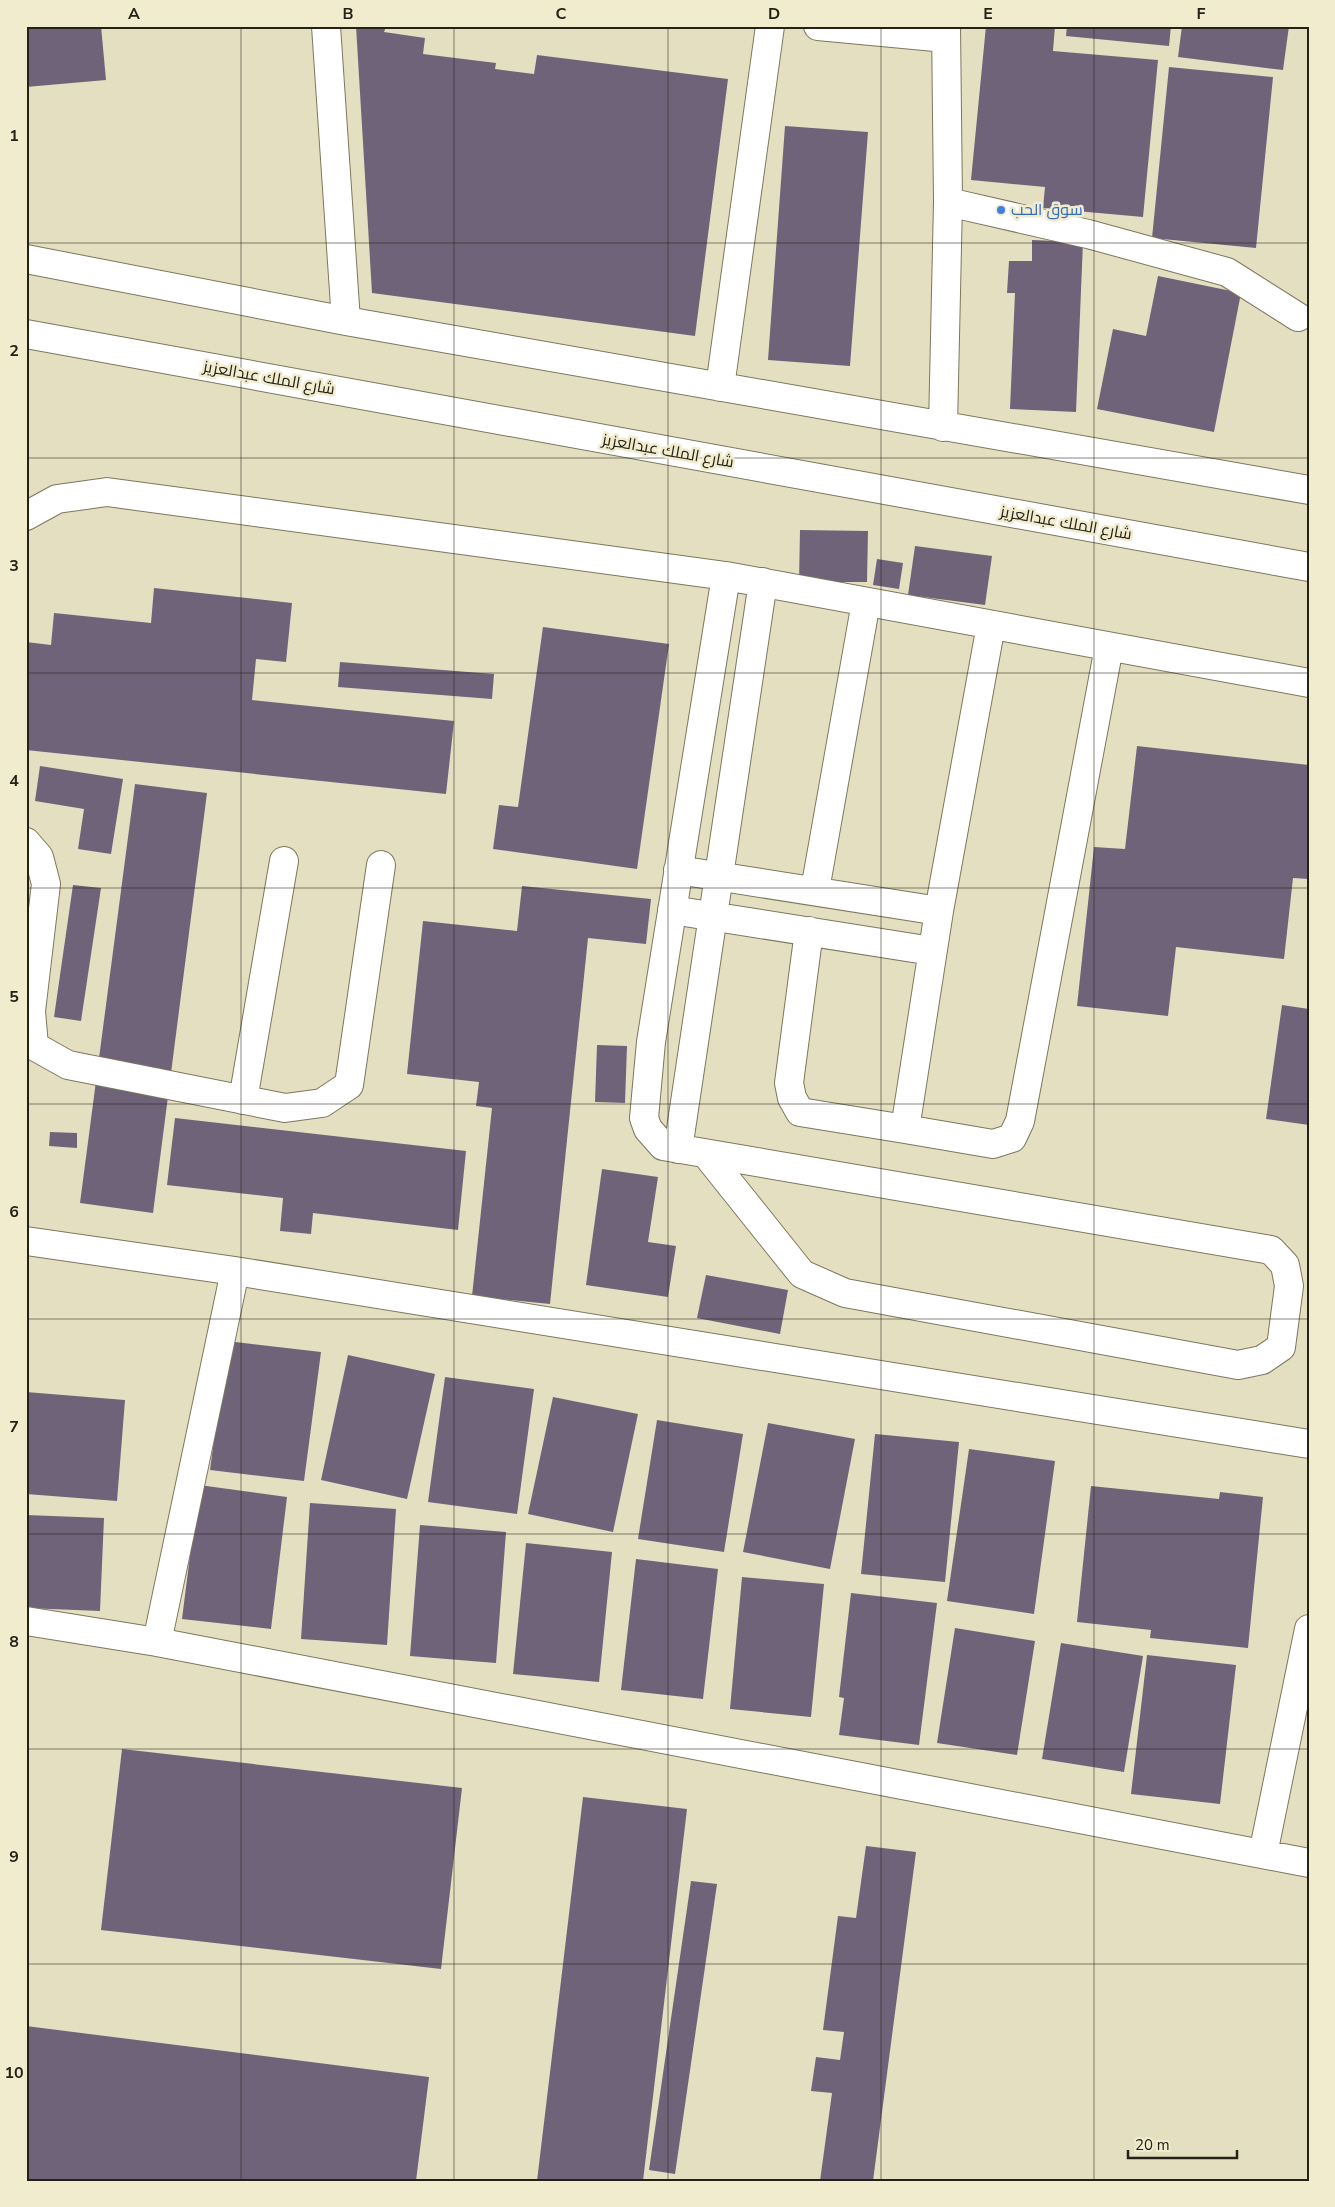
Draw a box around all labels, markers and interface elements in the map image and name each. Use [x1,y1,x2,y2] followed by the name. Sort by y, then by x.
[128,3,140,25] text: A
[342,3,354,25] text: B
[556,3,567,25] text: C
[768,3,780,25] text: D
[983,3,993,25] text: E
[1197,3,1206,25] text: F
[9,125,19,147] text: 1
[1011,199,1083,221] place label: سوق الحب
[995,204,1007,216] marker: سوق الحب
[9,340,19,362] text: 2
[200,355,337,400] street label: شارع الملك عبدالعزيز
[599,428,736,473] street label: شارع الملك عبدالعزيز
[997,500,1134,545] street label: شارع الملك عبدالعزيز
[9,555,19,577] text: 3
[9,770,19,792] text: 4
[9,986,19,1008] text: 5
[9,1201,19,1223] text: 6
[9,1416,19,1438] text: 7
[9,1631,19,1653] text: 8
[9,1846,19,1868] text: 9
[4,2062,24,2084] text: 10
[1128,2127,1236,2159] scale bar
[1135,2135,1170,2155] text: 20 m

